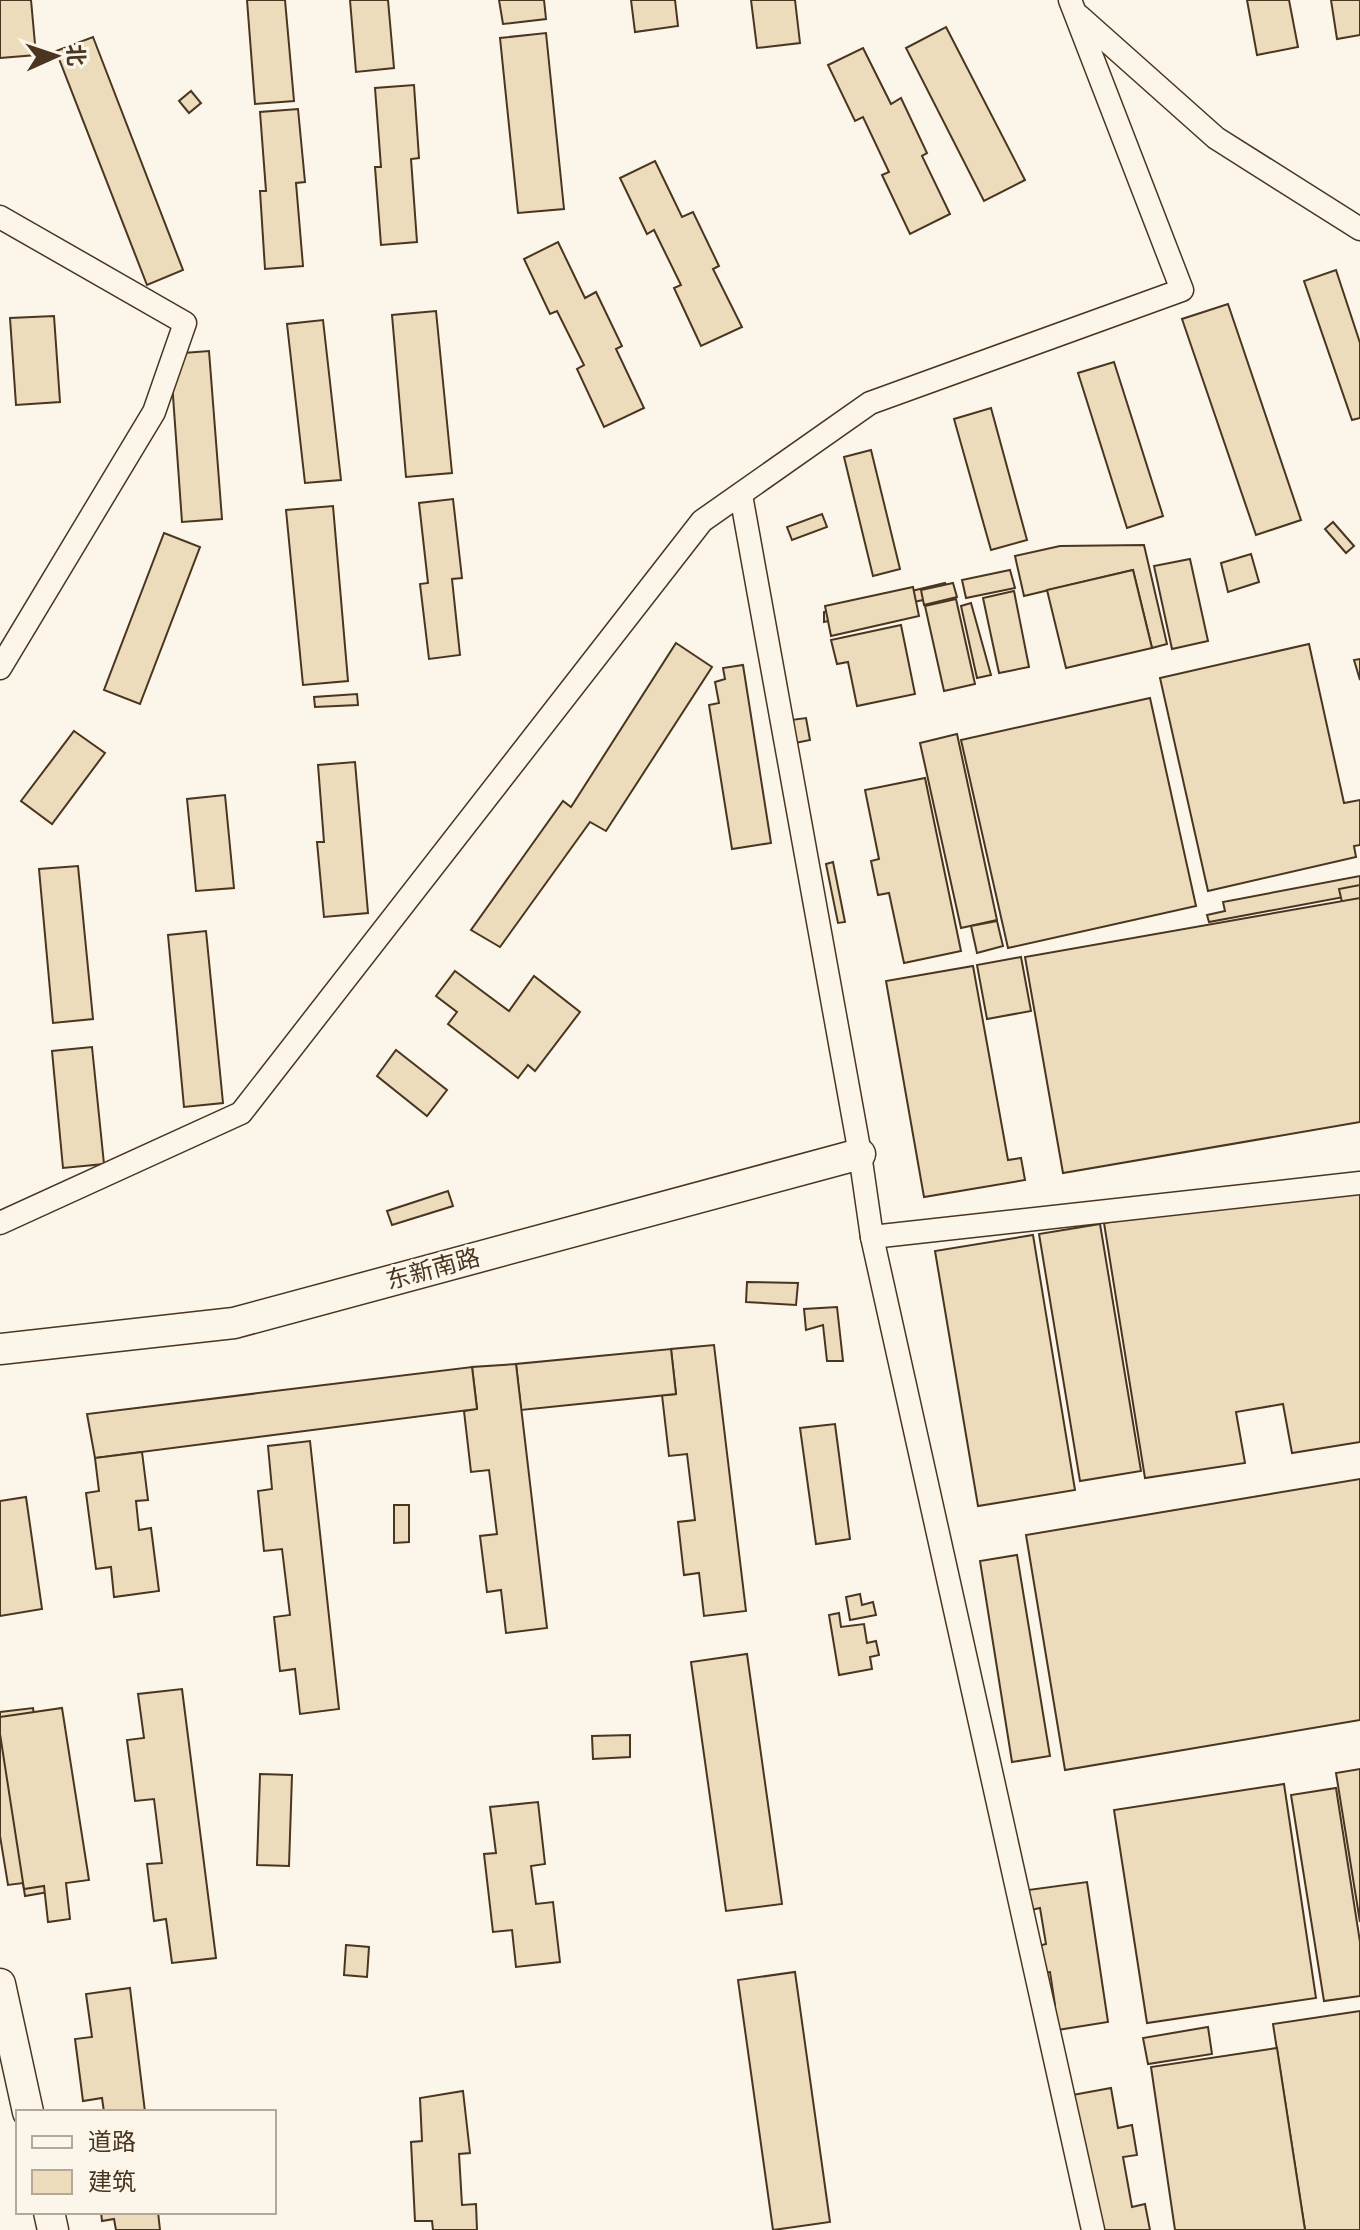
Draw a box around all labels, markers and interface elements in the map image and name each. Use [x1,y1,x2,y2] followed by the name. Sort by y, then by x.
[16,16,96,96] north arrow
[62,43,89,67] text: 北
[383,1244,483,1294] street label: 东新南路
[16,2110,276,2214] legend
[88,2129,136,2155] text: 道路
[88,2169,136,2195] text: 建筑

